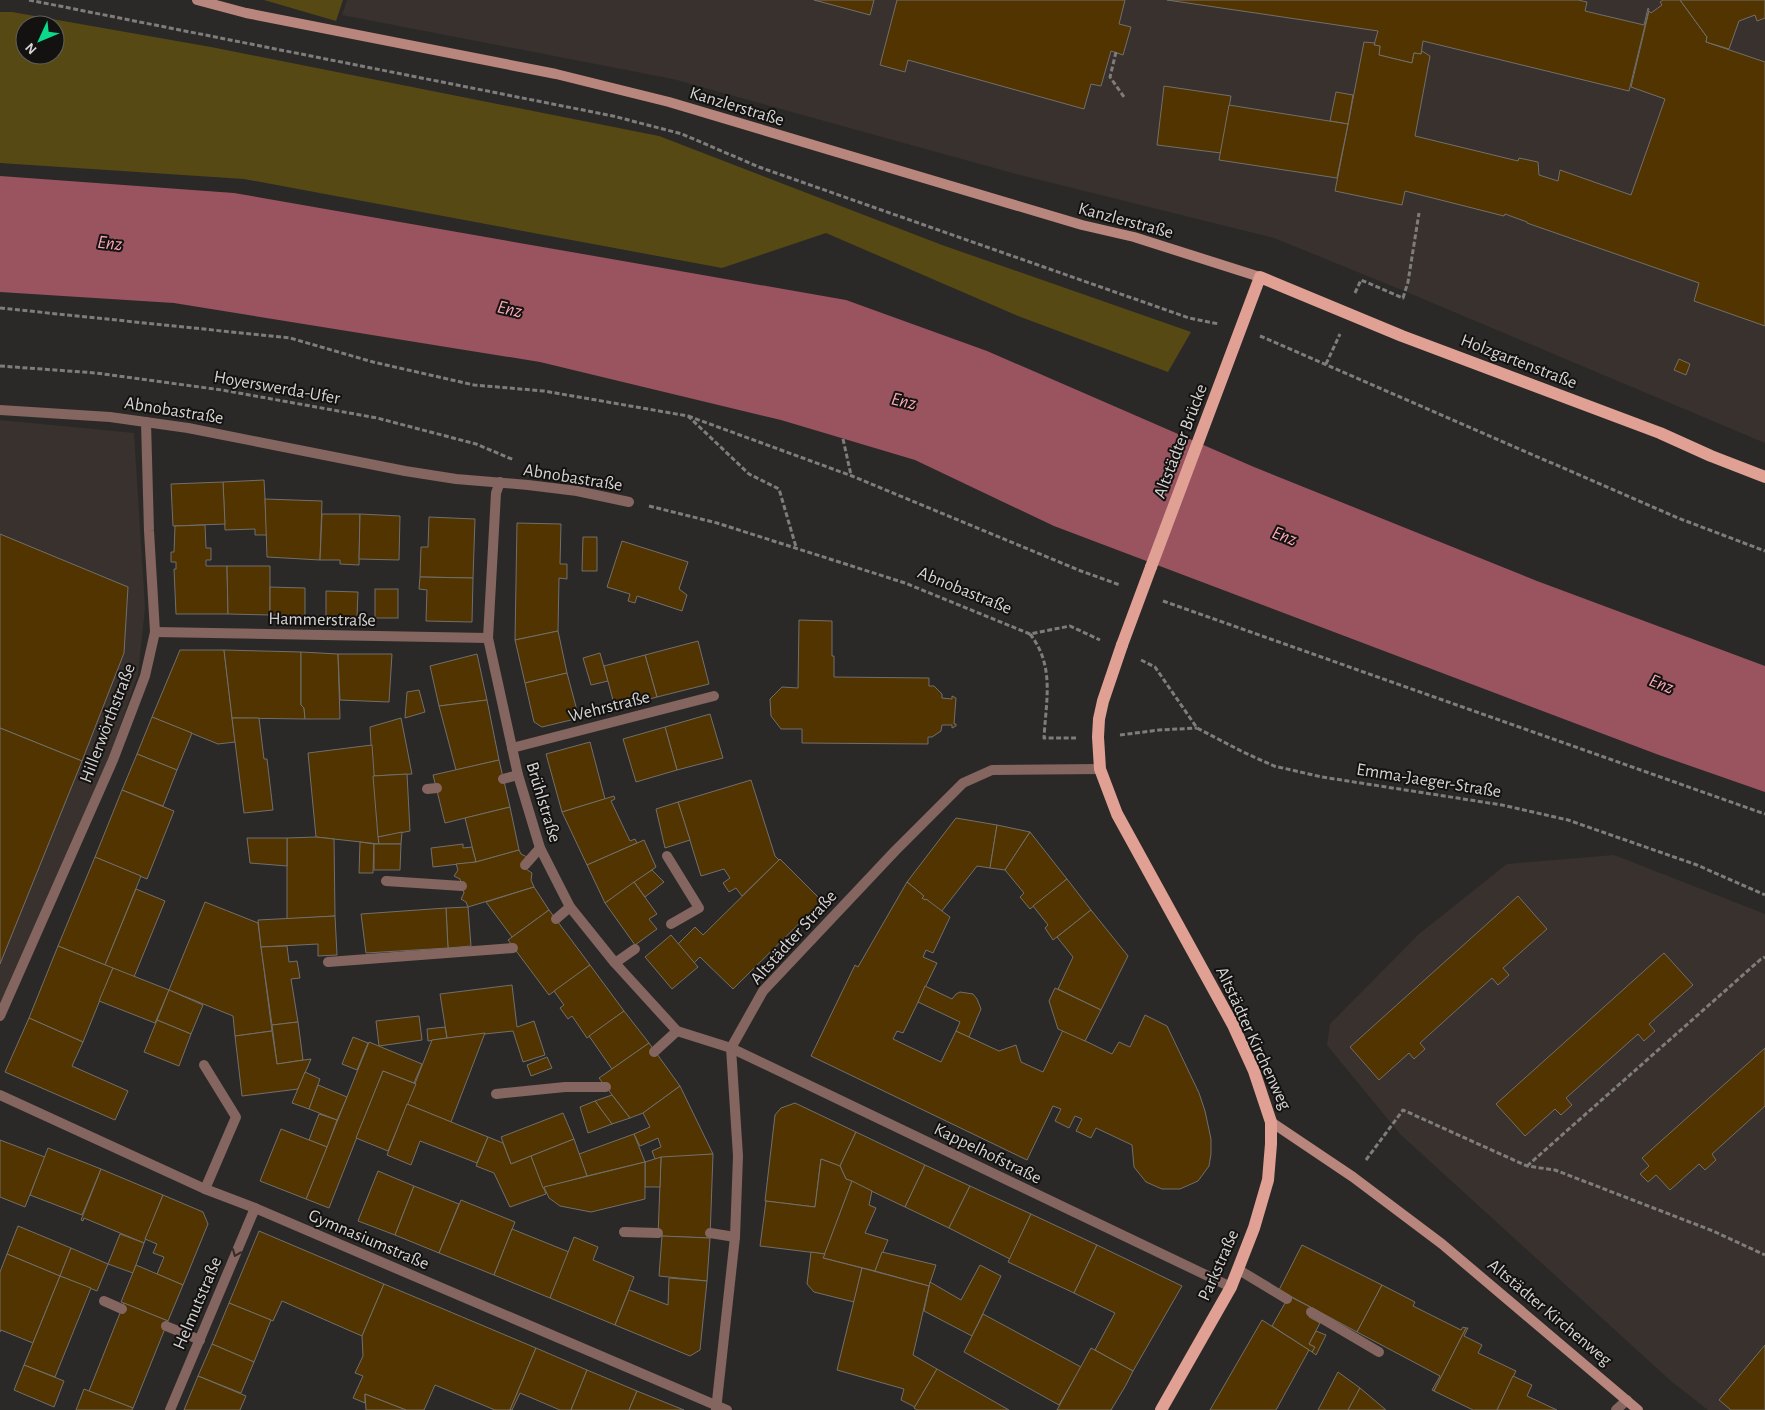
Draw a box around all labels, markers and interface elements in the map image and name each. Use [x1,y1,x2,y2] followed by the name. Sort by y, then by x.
[15,15,65,65] north arrow
[23,40,40,57] text: N
[687,84,786,130] street label: Kanzlerstraße
[1076,200,1175,242] street label: Kanzlerstraße
[96,233,124,254] water label: Enz
[495,297,524,322] water label: Enz
[1458,332,1579,392] street label: Holzgartenstraße
[212,368,342,408] street label: Hoyerswerda-Ufer
[1151,382,1211,501] street label: Altstädter Brücke
[889,389,918,414] water label: Enz
[123,394,225,428] street label: Abnobastraße
[522,461,624,495] street label: Abnobastraße
[1269,523,1300,550] water label: Enz
[915,564,1014,618] street label: Abnobastraße
[268,610,376,630] street label: Hammerstraße
[77,661,139,785] street label: Hillerwörthstraße
[1646,671,1677,698] water label: Enz
[567,688,652,726] street label: Wehrstraße
[522,760,564,845] street label: Brühlstraße
[1355,761,1503,801] street label: Emma-Jaeger-Straße
[747,887,840,988] street label: Altstädter Straße
[1212,964,1294,1113] street label: Altstädter Kirchenweg
[931,1120,1044,1188] street label: Kappelhofstraße
[306,1206,431,1273] street label: Gymnasiumstraße
[1195,1227,1243,1304] street label: Parkstraße
[232,1248,242,1256] one-way arrow
[170,1254,225,1352] street label: Helmutstraße
[1484,1256,1615,1370] street label: Altstädter Kirchenweg

